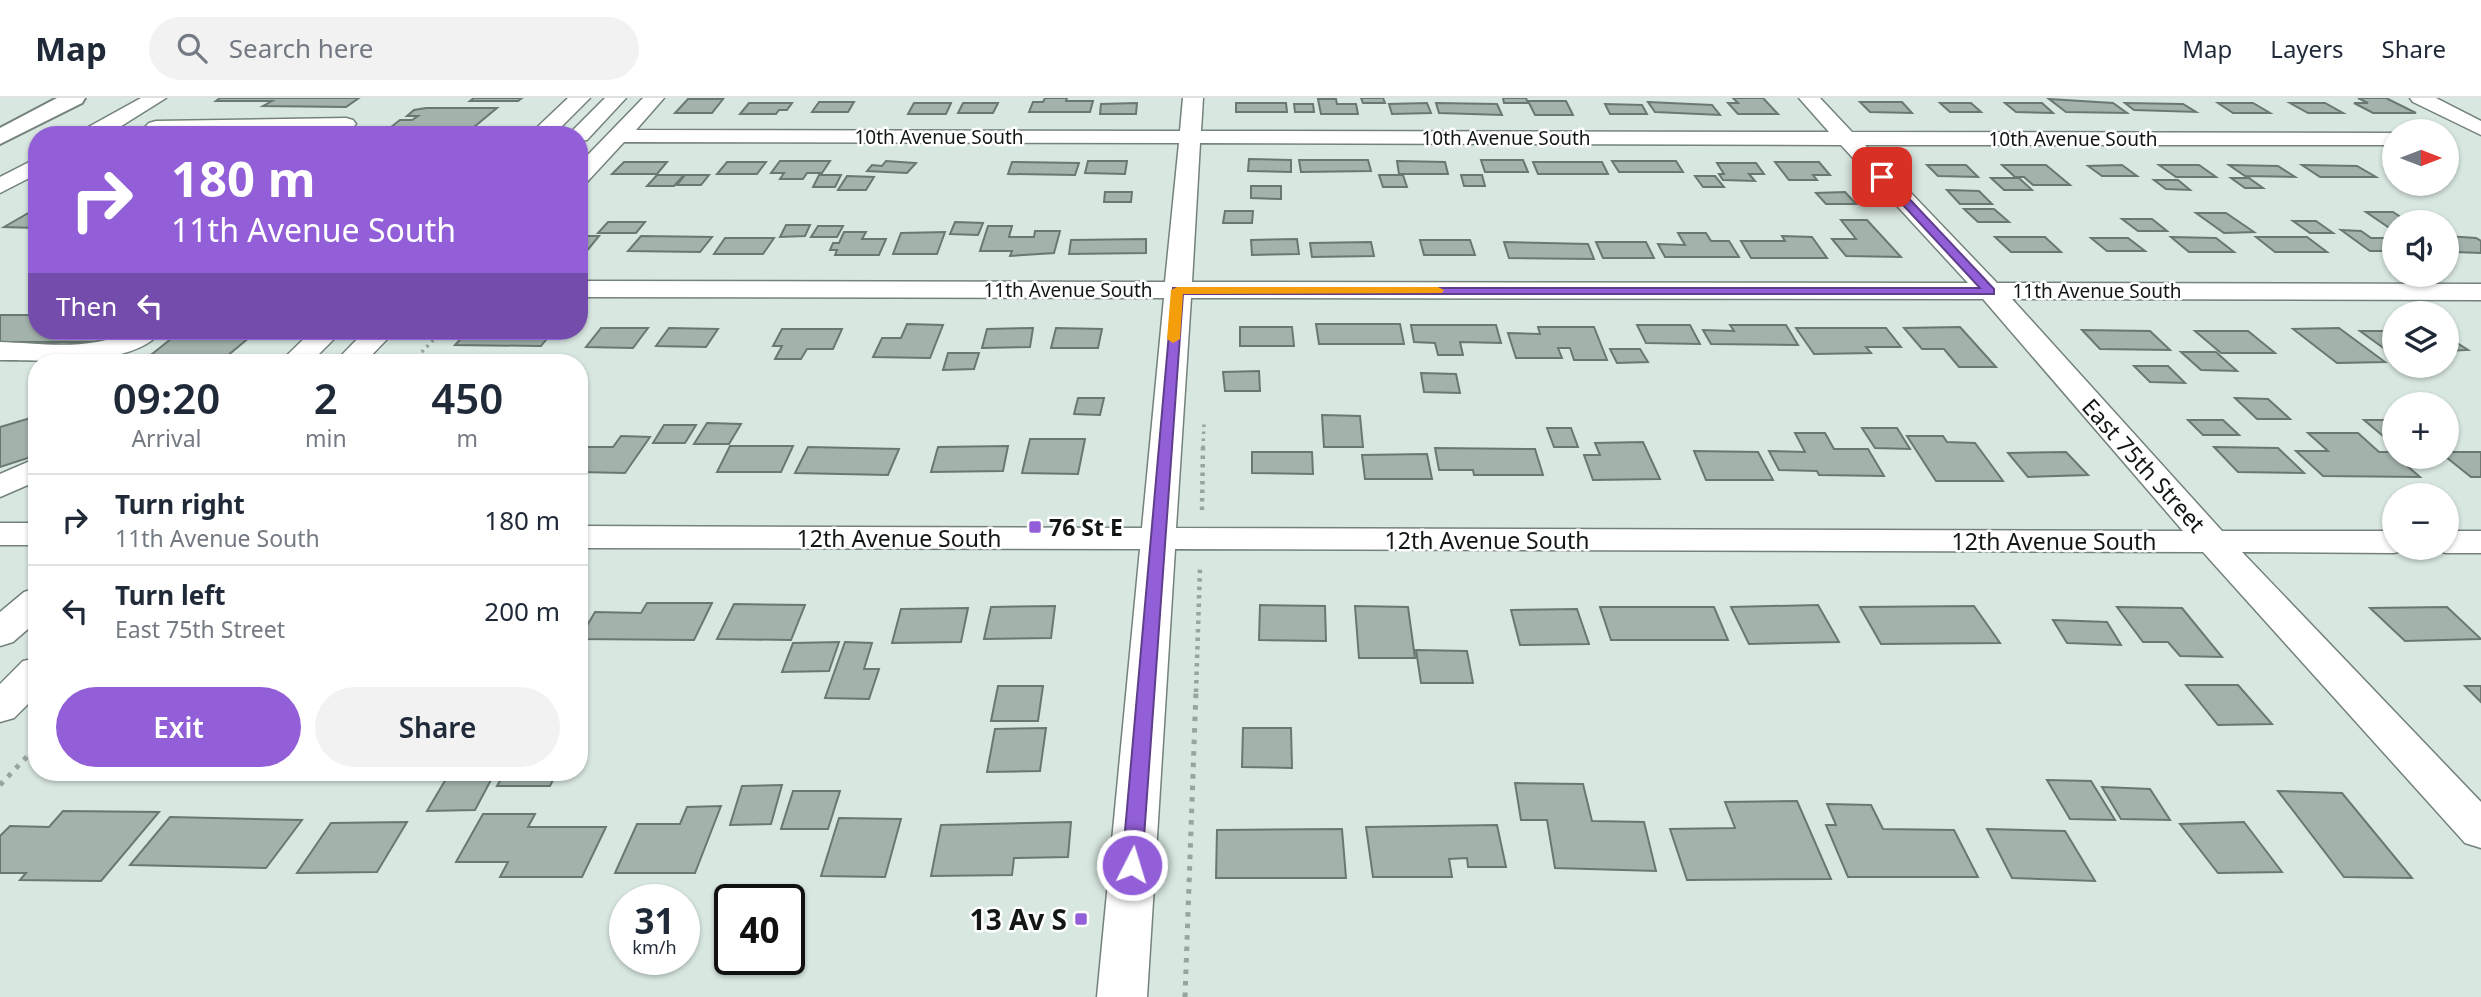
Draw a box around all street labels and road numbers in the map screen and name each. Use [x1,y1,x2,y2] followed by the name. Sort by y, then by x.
[854,124,1024,150] street label: 10th Avenue South
[1421,125,1591,151] street label: 10th Avenue South
[1988,126,2158,152] street label: 10th Avenue South
[983,277,1153,303] street label: 11th Avenue South
[2012,278,2182,304] street label: 11th Avenue South
[2075,391,2213,539] street label: East 75th Street
[797,522,1001,554] street label: 12th Avenue South
[1385,524,1589,556] street label: 12th Avenue South
[1952,525,2156,557] street label: 12th Avenue South

